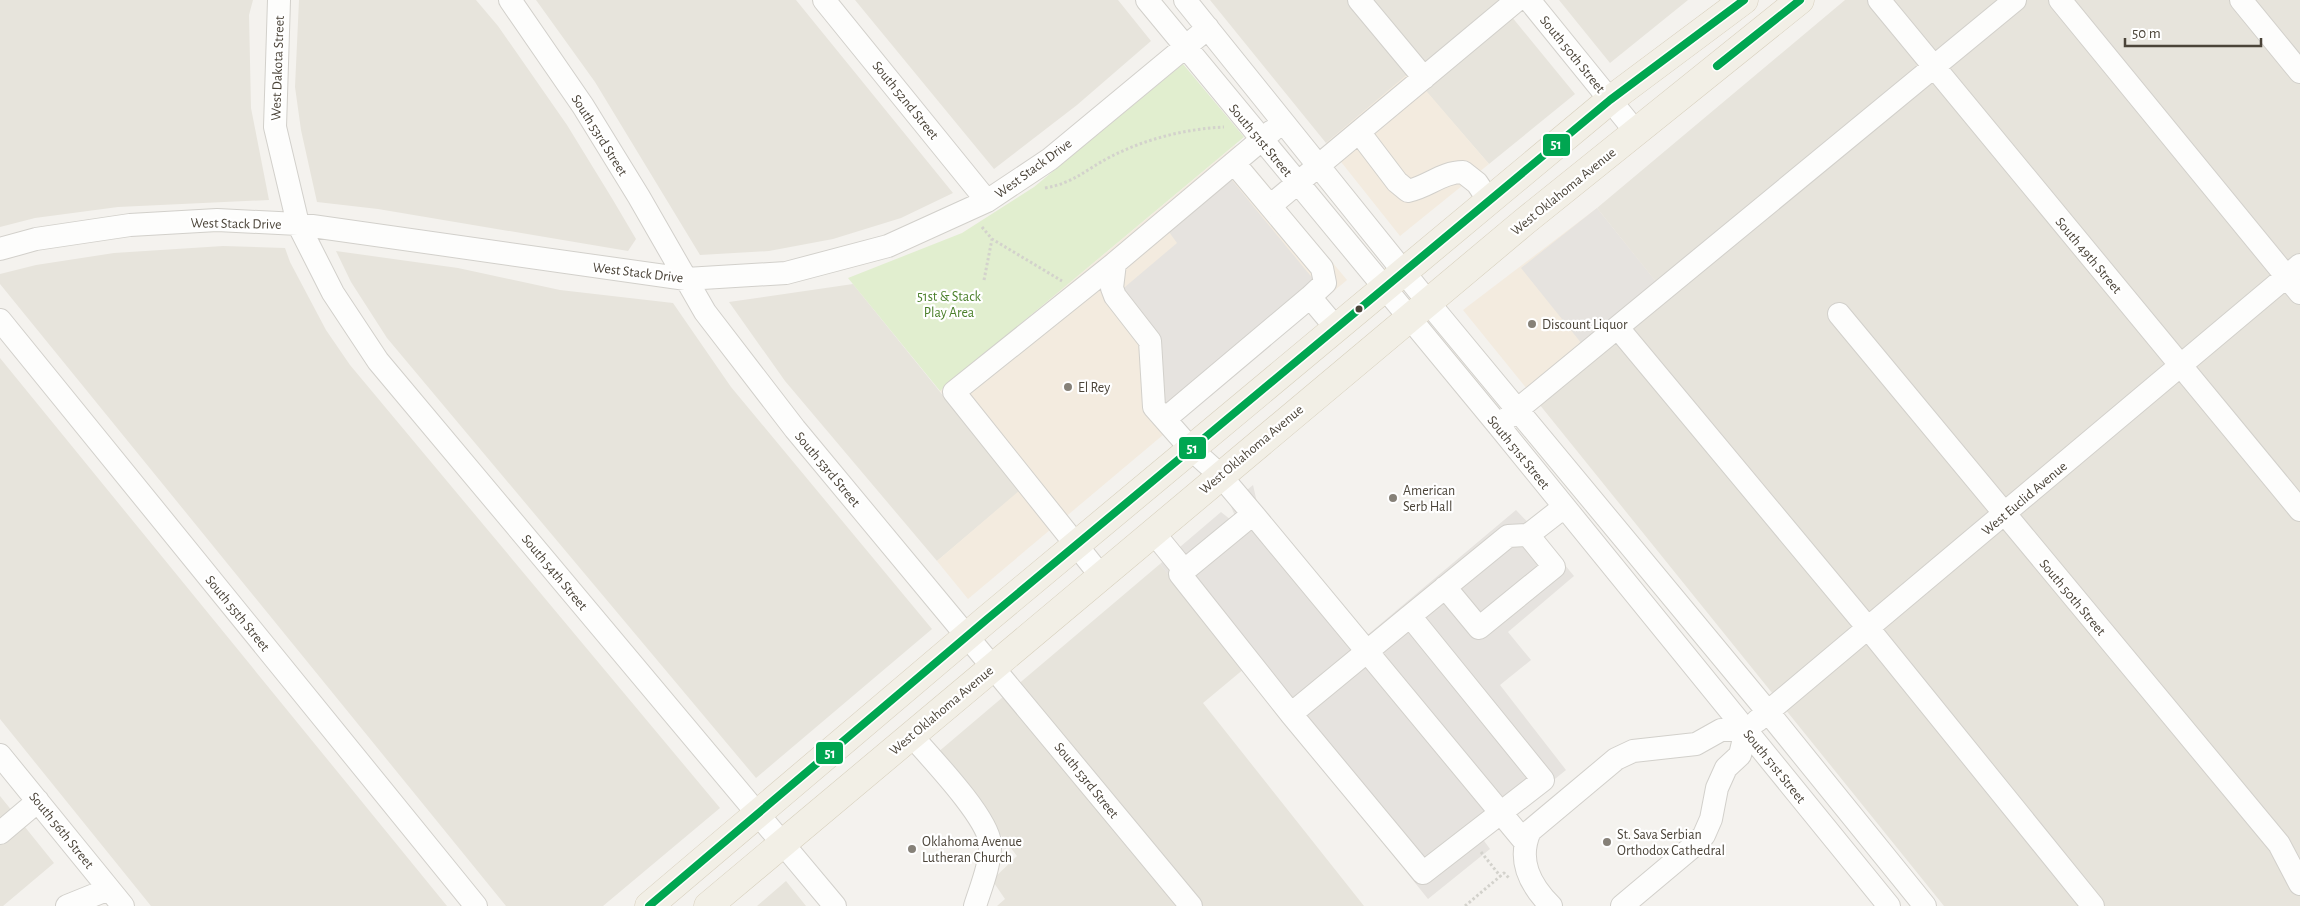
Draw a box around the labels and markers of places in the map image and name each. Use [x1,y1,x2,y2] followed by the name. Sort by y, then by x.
[1354,304,1364,314] unlabelled marker
[1526,318,1538,330] marker: Discount Liquor
[1542,318,1628,332] place label: Discount Liquor
[1062,381,1074,393] marker: El Rey
[1078,381,1110,395] place label: El Rey
[1403,484,1455,514] place label: American Serb Hall
[1387,492,1399,504] marker: American Serb Hall
[1617,828,1725,858] place label: St. Sava Serbian Orthodox Cathedral
[922,835,1022,865] place label: Oklahoma Avenue Lutheran Church
[1601,836,1613,848] marker: St. Sava Serbian Orthodox Cathedral
[906,843,918,855] marker: Oklahoma Avenue Lutheran Church

